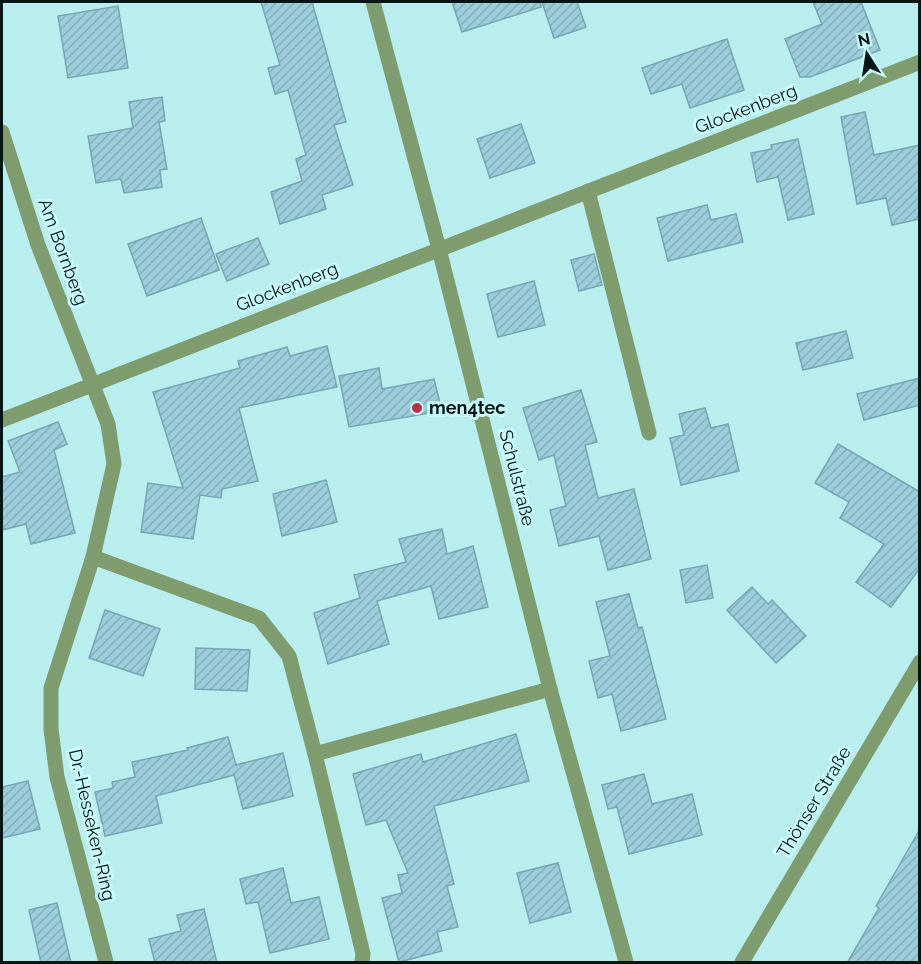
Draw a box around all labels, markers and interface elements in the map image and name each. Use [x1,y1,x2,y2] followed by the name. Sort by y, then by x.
[837,24,897,84] north arrow
[856,29,872,50] text: N
[692,79,800,138] street label: Glockenberg
[35,196,92,308] street label: Am Bornberg
[233,257,341,316] street label: Glockenberg
[429,397,505,418] place label: men4tec
[410,401,424,415] marker: men4tec
[495,428,540,528] street label: Schulstraße
[772,742,855,861] street label: Thönser Straße
[65,747,120,903] street label: Dr.-Hesseken-Ring

